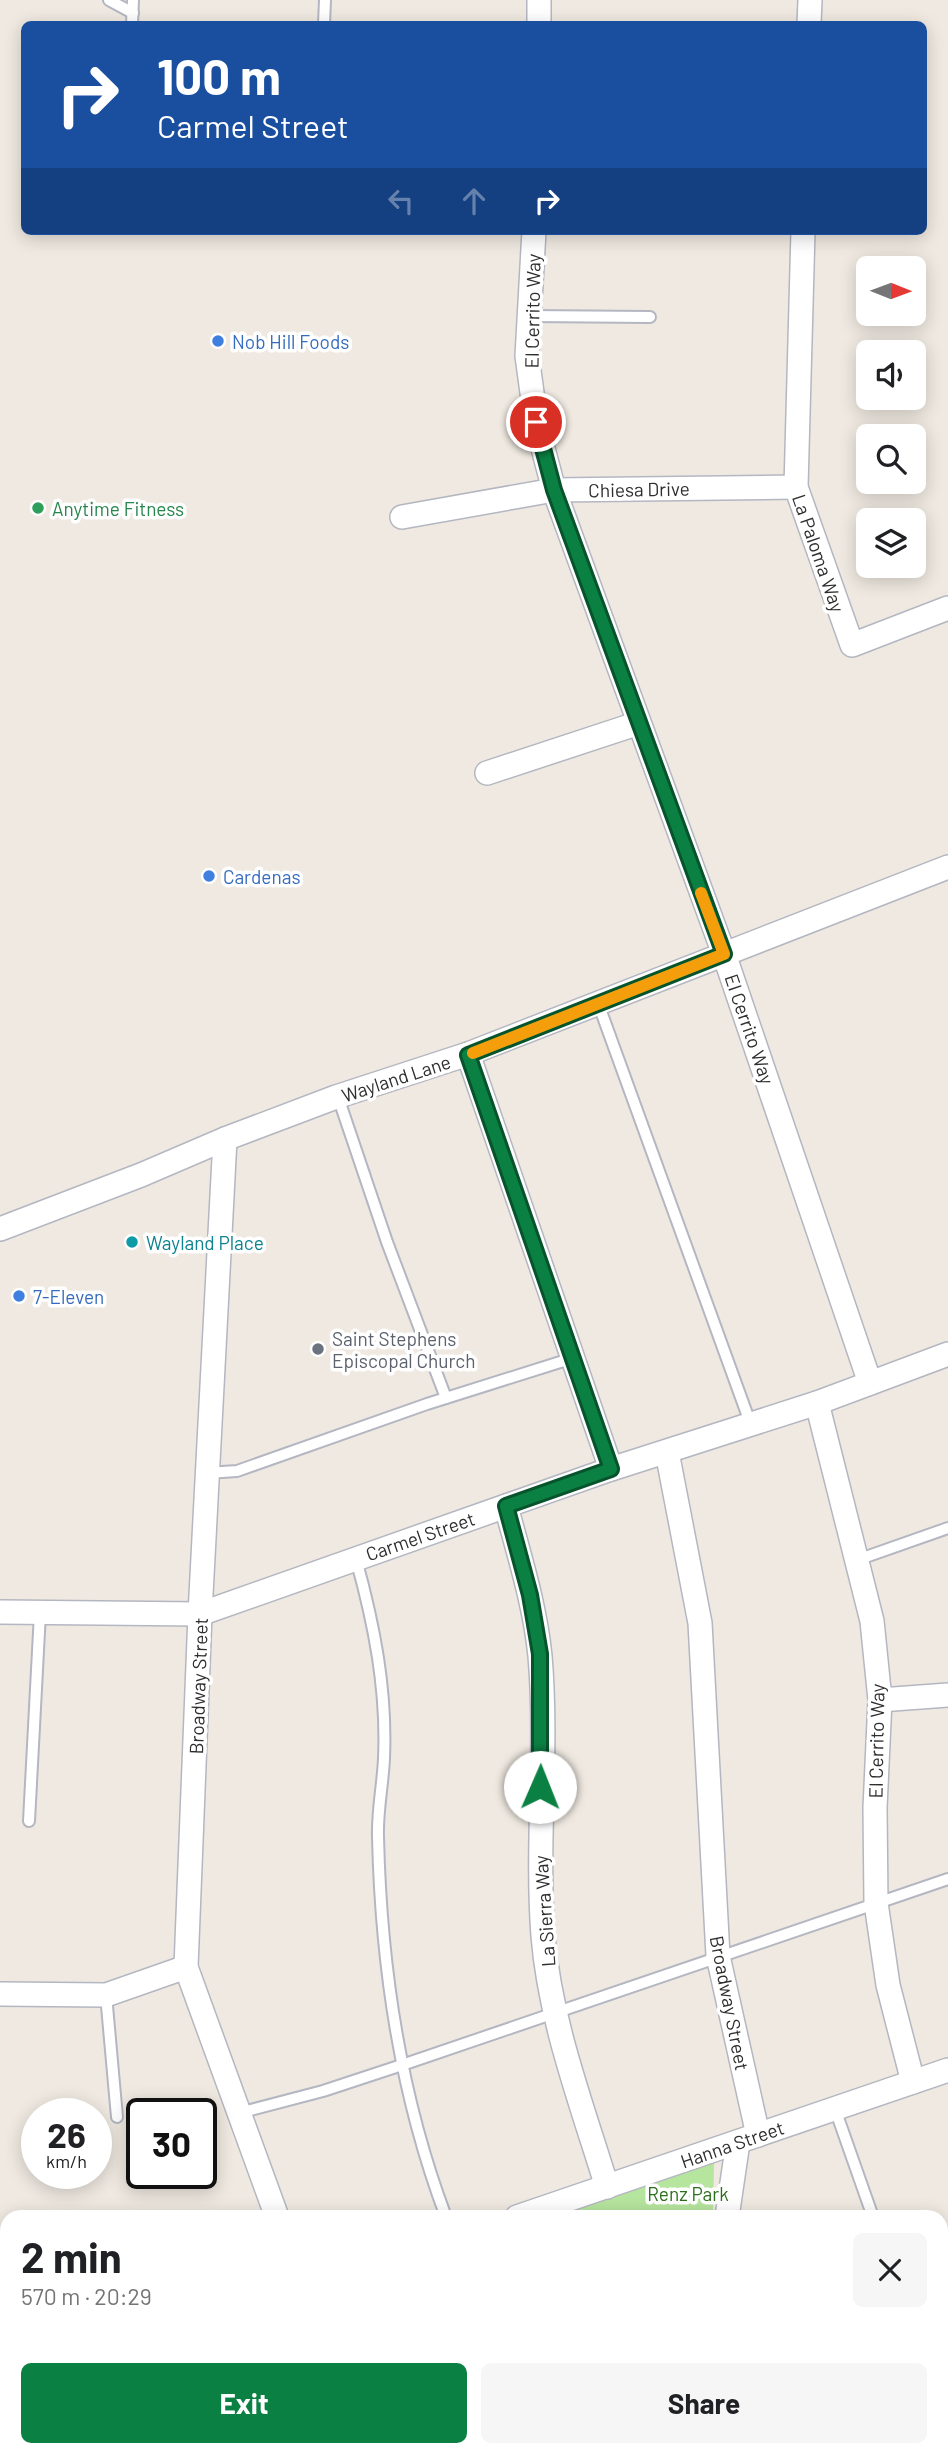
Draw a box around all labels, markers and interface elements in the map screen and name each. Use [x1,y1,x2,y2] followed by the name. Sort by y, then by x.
[157,46,281,105] text: 100 m
[42,49,133,140] icon: right
[157,106,349,144] text: Carmel Street
[382,182,420,220] icon: left
[455,182,493,220] icon: ahead
[528,182,566,220] icon: right
[519,253,545,369] street label: El Cerrito Way
[856,256,926,326] north arrow
[856,256,926,578] map controls
[232,330,349,353] place label: Nob Hill Foods
[210,333,226,349] marker: Nob Hill Foods
[856,340,926,410] button: sound
[506,392,566,452] pin
[517,403,555,441] icon: arrive
[856,424,926,494] button: search
[588,477,690,501] street label: Chiesa Drive
[788,491,850,615] street label: La Paloma Way
[52,497,184,520] place label: Anytime Fitness
[30,500,46,516] marker: Anytime Fitness
[856,508,926,578] button: layers
[223,865,301,888] place label: Cardenas
[201,868,217,884] marker: Cardenas
[720,971,780,1087] street label: El Cerrito Way
[339,1050,453,1106] street label: Wayland Lane
[146,1231,264,1254] place label: Wayland Place
[124,1234,140,1250] marker: Wayland Place
[33,1285,104,1308] place label: 7-Eleven
[11,1288,27,1304] marker: 7-Eleven
[332,1327,475,1372] place label: Saint Stephens Episcopal Church
[310,1341,326,1357] marker: Saint Stephens Episcopal Church
[362,1507,478,1565] street label: Carmel Street
[184,1617,212,1755] street label: Broadway Street
[863,1683,889,1799] street label: El Cerrito Way
[503,1750,577,1824] position arrow
[529,1854,559,1968] street label: La Sierra Way
[706,1934,754,2072] street label: Broadway Street
[126,2098,217,2189] speed limit sign: 30
[47,2113,86,2155] text: 26
[677,2116,787,2172] street label: Hanna Street
[46,2150,87,2172] text: km/h
[647,2182,729,2205] park label: Renz Park
[21,2231,122,2281] text: 2 min
[853,2233,927,2307] button: close
[21,2282,152,2310] text: 570 m · 20:29
[21,2363,467,2443] button: Exit
[481,2363,927,2443] button: Share

